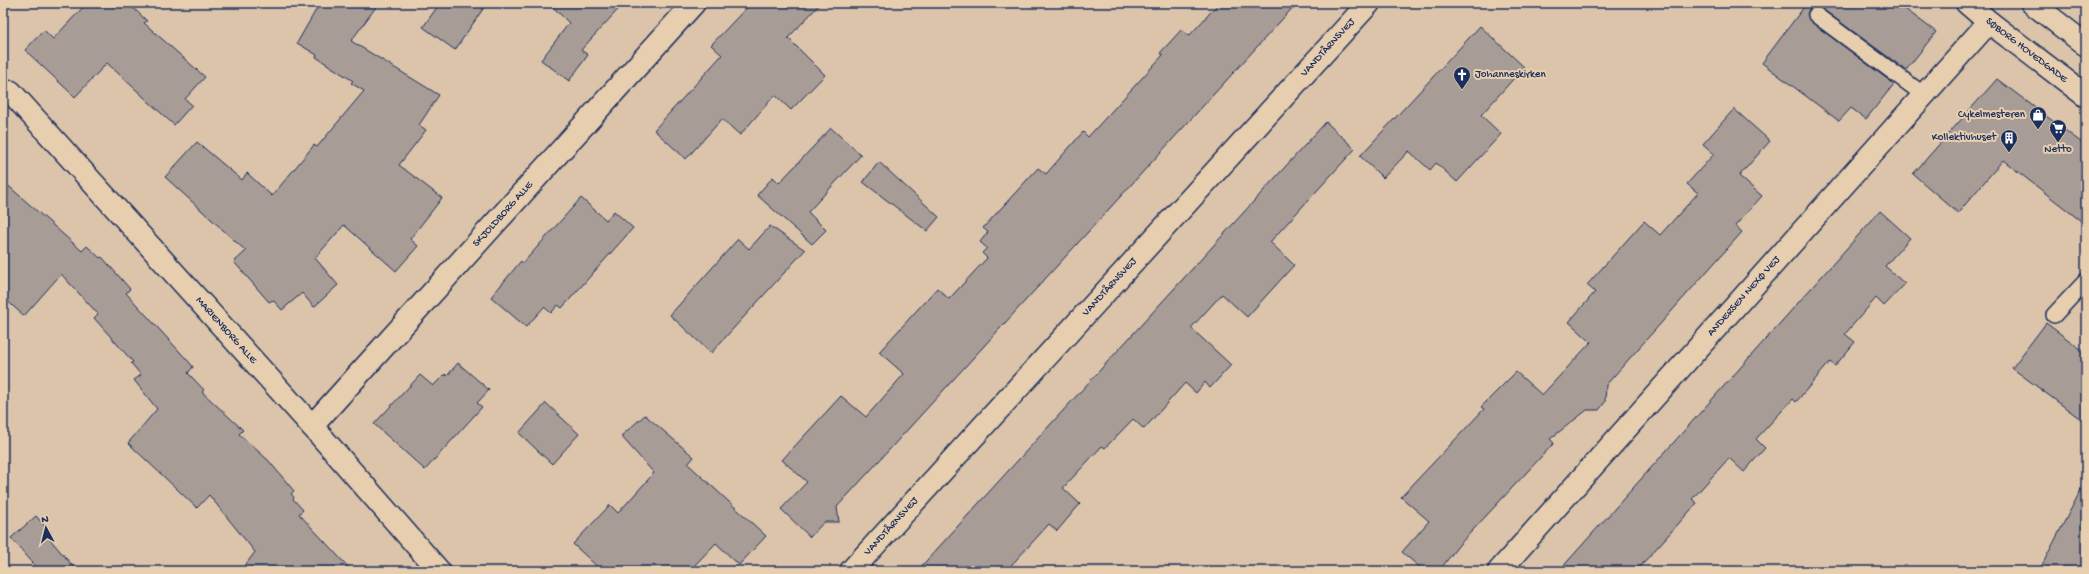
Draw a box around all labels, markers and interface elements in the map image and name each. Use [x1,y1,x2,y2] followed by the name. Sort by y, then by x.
[1298,15,1358,80] street label: VANDTÅRNSVEJ
[1983,15,2071,86] street label: SØBORG HOVEDGADE
[1452,65,1472,90] church icon: Johanneskirken
[1475,69,1546,81] place label: Johanneskirken
[2028,105,2048,130] shop icon: Cykelmesteren
[1958,109,2026,121] place label: Cykelmesteren
[2048,118,2068,143] supermarket icon: Netto
[1999,128,2019,153] building icon: Kollektivhuset
[1932,132,1997,144] place label: Kollektivhuset
[2044,144,2072,156] place label: Netto
[470,179,536,250] street label: SKJOLDBORG ALLE
[1705,253,1784,339] street label: ANDERSEN NEXØ VEJ
[1080,255,1140,320] street label: VANDTÅRNSVEJ
[193,295,260,367] street label: MARIENBORG ALLE
[861,494,922,559] street label: VANDTÅRNSVEJ
[26,508,66,548] north arrow
[41,514,49,526] text: N

